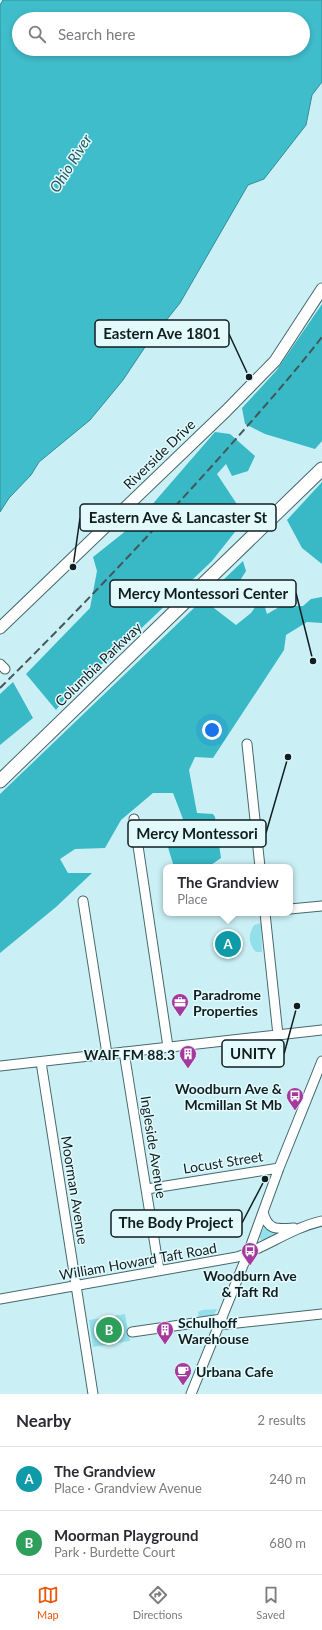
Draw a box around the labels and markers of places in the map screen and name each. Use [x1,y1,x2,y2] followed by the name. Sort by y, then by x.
[95,320,229,347] callout: Eastern Ave 1801
[80,504,276,531] callout: Eastern Ave & Lancaster St
[110,580,296,607] callout: Mercy Montessori Center
[128,820,266,847] callout: Mercy Montessori
[215,929,241,959] pin: A
[193,986,262,1019] place label: Paradrome Properties
[170,992,190,1017] office icon: Paradrome Properties
[222,1040,284,1067] callout: UNITY
[178,1044,198,1069] building icon: WAIF FM 88.3
[84,1046,175,1063] place label: WAIF FM 88.3
[175,1080,283,1113] place label: Woodburn Ave & Mcmillan St Mb
[285,1086,305,1111] bus stop icon: Woodburn Ave & Mcmillan St Mb
[111,1210,242,1237] callout: The Body Project
[240,1241,260,1266] bus stop icon: Woodburn Ave & Taft Rd
[203,1267,297,1300] place label: Woodburn Ave & Taft Rd
[178,1314,249,1347] place label: Schulhoff Warehouse
[96,1315,122,1345] pin: B
[155,1320,175,1345] building icon: Schulhoff Warehouse
[173,1361,193,1386] cafe icon: Urbana Cafe
[196,1363,274,1380] place label: Urbana Cafe

